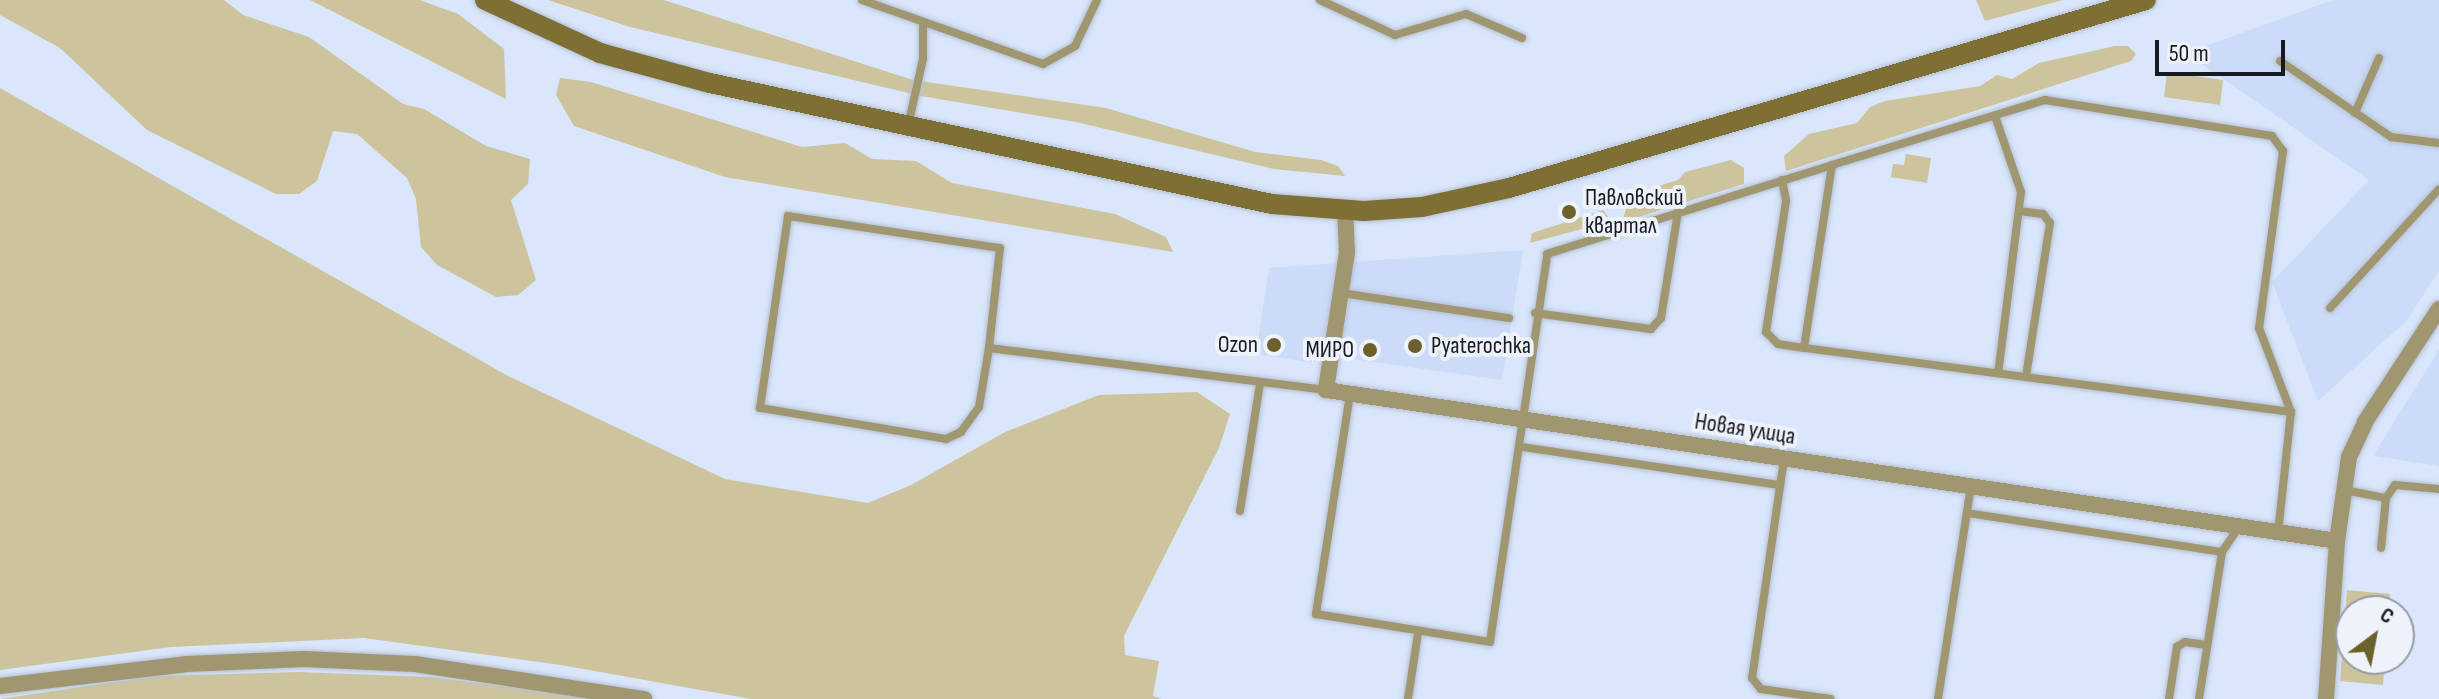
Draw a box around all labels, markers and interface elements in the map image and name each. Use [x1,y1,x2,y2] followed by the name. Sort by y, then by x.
[2159,24,2289,74] scale bar
[2169,39,2209,68] text: 50 m
[1585,184,1683,240] place label: Павловский квартал
[1560,203,1578,221] marker: Павловский квартал
[1218,331,1258,359] place label: Ozon
[1431,332,1531,360] place label: Pyaterochka
[1265,336,1283,354] marker: Ozon
[1306,336,1354,364] place label: МИРО
[1406,337,1424,355] marker: Pyaterochka
[1361,341,1379,359] marker: МИРО
[1693,407,1797,451] street label: Новая улица
[2335,595,2415,675] north arrow
[2375,601,2399,630] text: С

